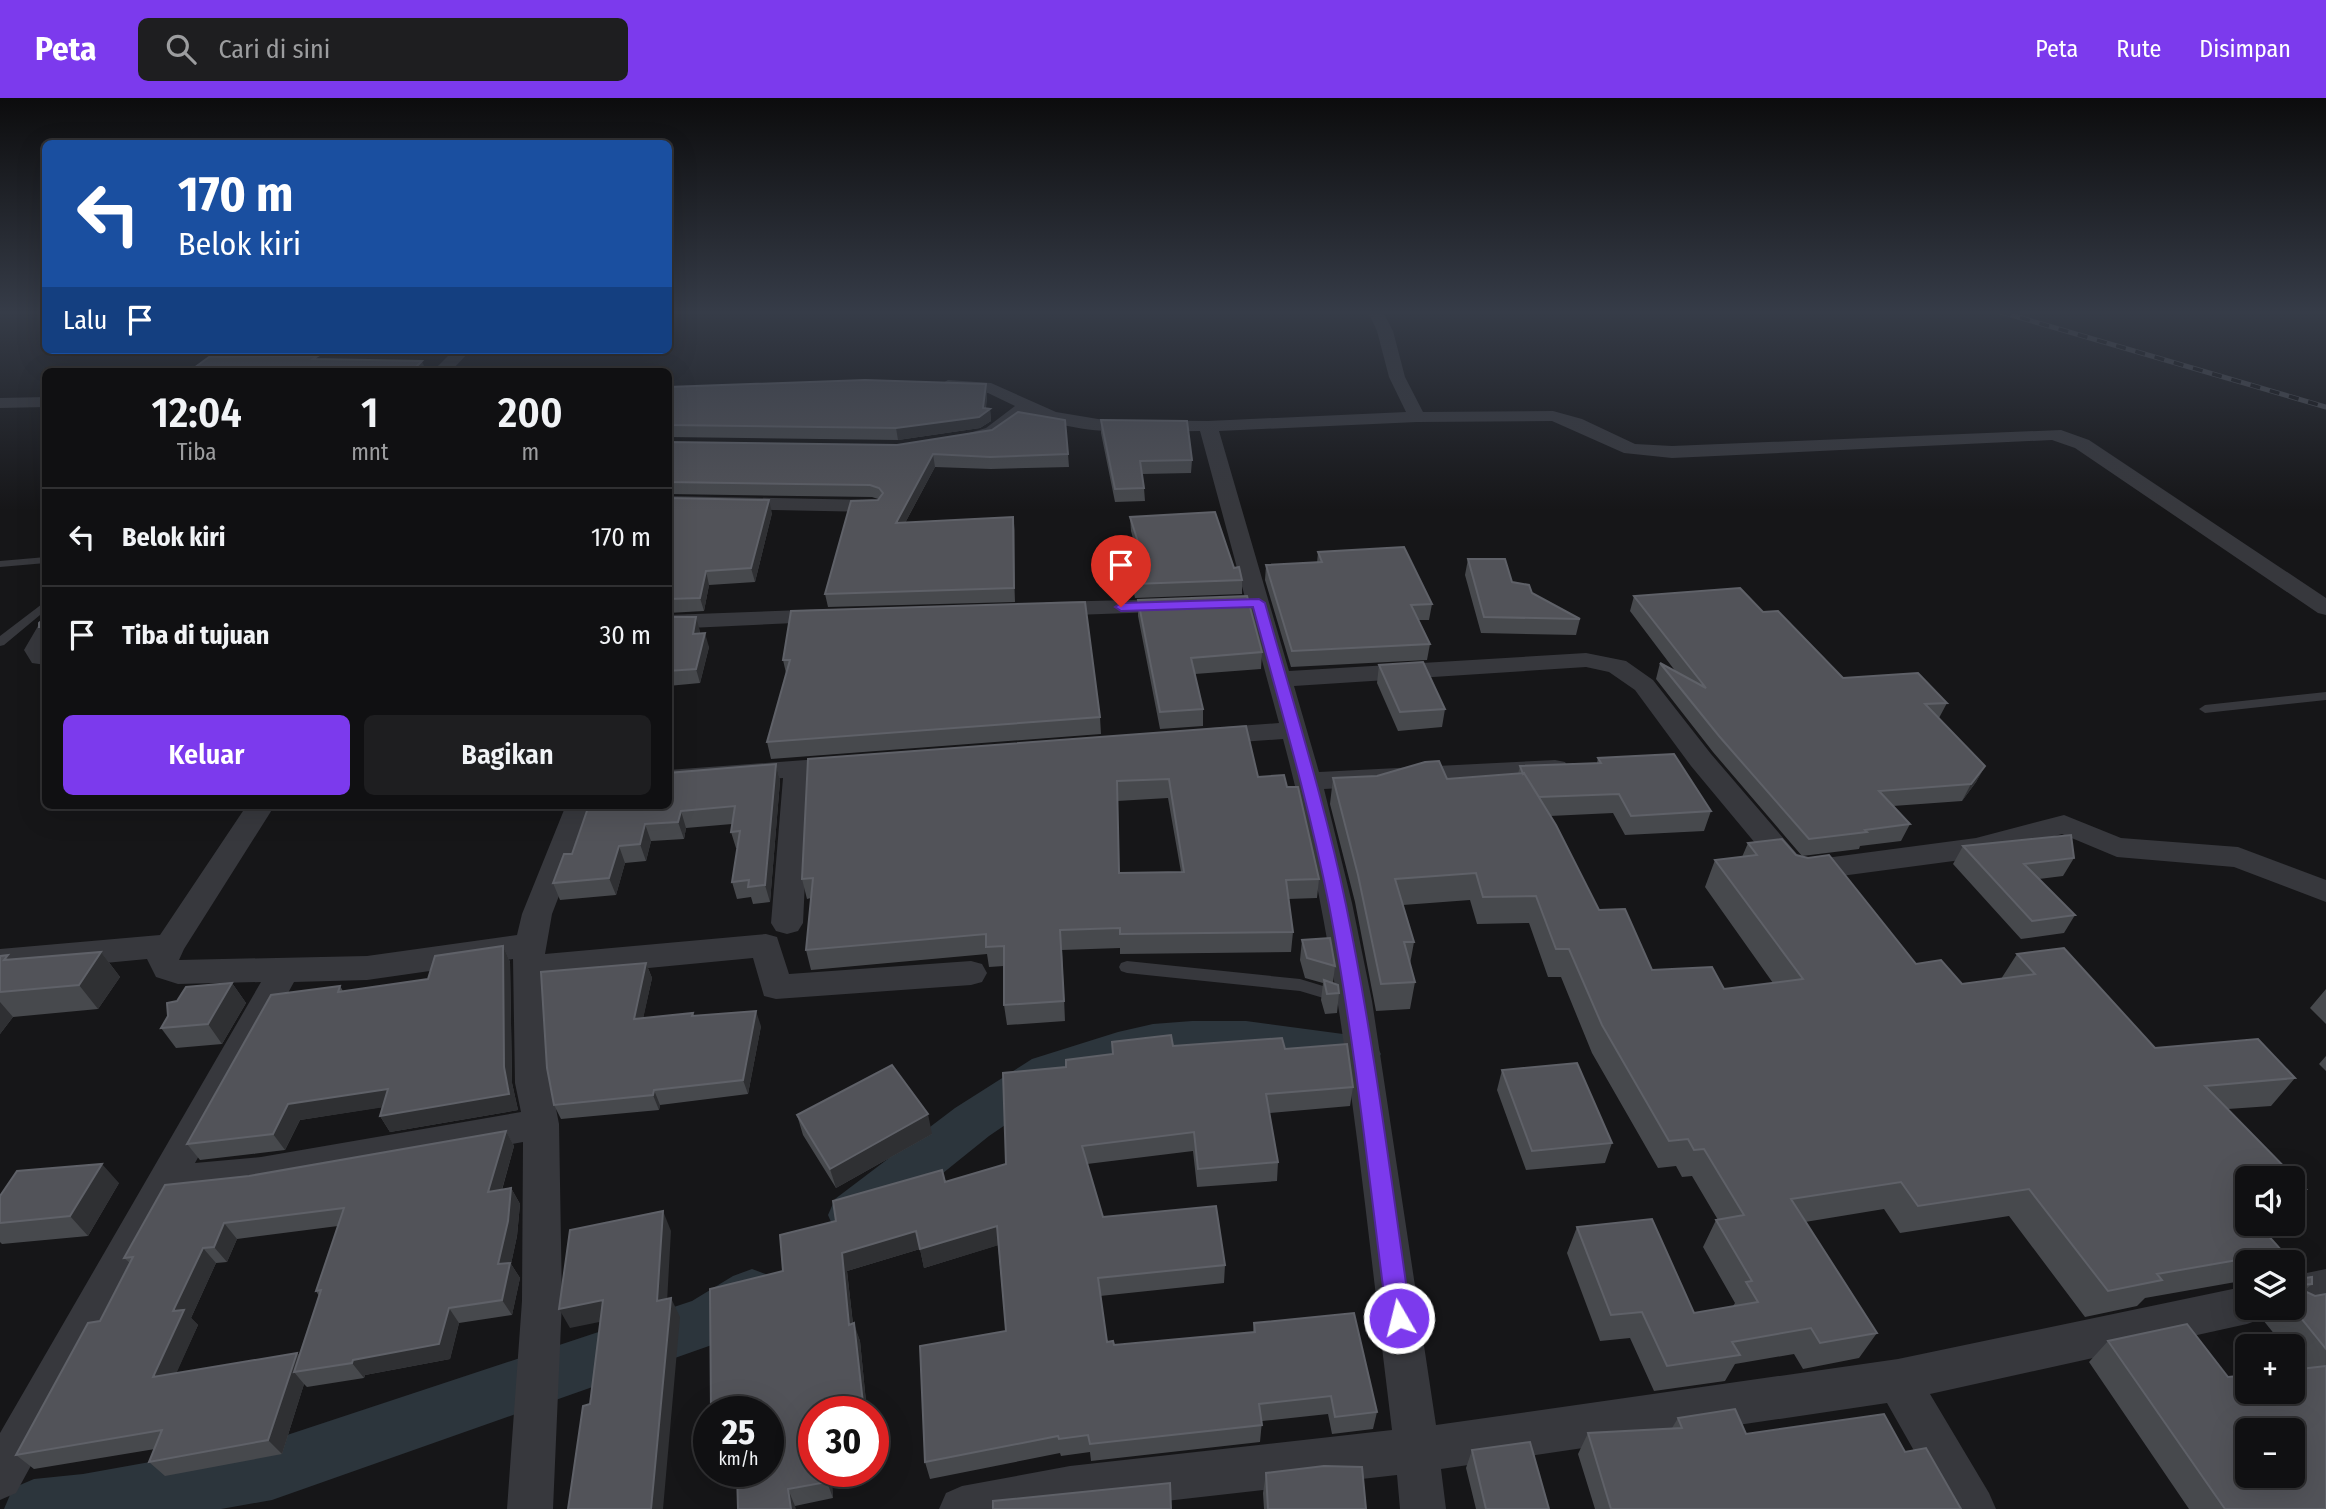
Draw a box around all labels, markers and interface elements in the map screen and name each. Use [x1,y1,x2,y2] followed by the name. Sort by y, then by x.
[138,18,628,81] search box
[35,29,96,69] text: Peta
[162,30,200,68] icon: search
[218,34,330,65] text: Cari di sini
[2035,35,2078,63] text: Peta
[2116,35,2161,63] text: Rute
[2199,35,2291,63] text: Disimpan
[178,165,294,224] text: 170 m
[63,168,154,259] icon: left
[178,225,301,263] text: Belok kiri
[121,301,159,339] icon: arrive
[63,305,107,336] text: Lalu
[151,388,242,438] text: 12:04
[361,388,379,438] text: 1
[498,388,563,438] text: 200
[177,438,216,466] text: Tiba
[351,438,389,466] text: mnt
[521,438,539,466] text: m
[63,518,101,556] icon: left
[122,522,225,553] text: Belok kiri
[591,522,651,553] text: 170 m
[1091,535,1151,607] pin
[1102,546,1140,584] icon: arrive
[63,616,101,654] icon: arrive
[122,620,269,651] text: Tiba di tujuan
[600,620,651,651] text: 30 m
[63,715,350,795] button: Keluar
[364,715,651,795] button: Bagikan
[2235,1166,2305,1488] map controls
[2235,1166,2305,1236] button: sound
[2235,1250,2305,1320] button: layers
[1362,1281,1436,1355] position arrow
[2235,1334,2305,1404] button: +
[798,1396,889,1487] speed limit sign: 30
[722,1411,755,1453] text: 25
[2235,1418,2305,1488] button: −
[718,1448,759,1470] text: km/h

